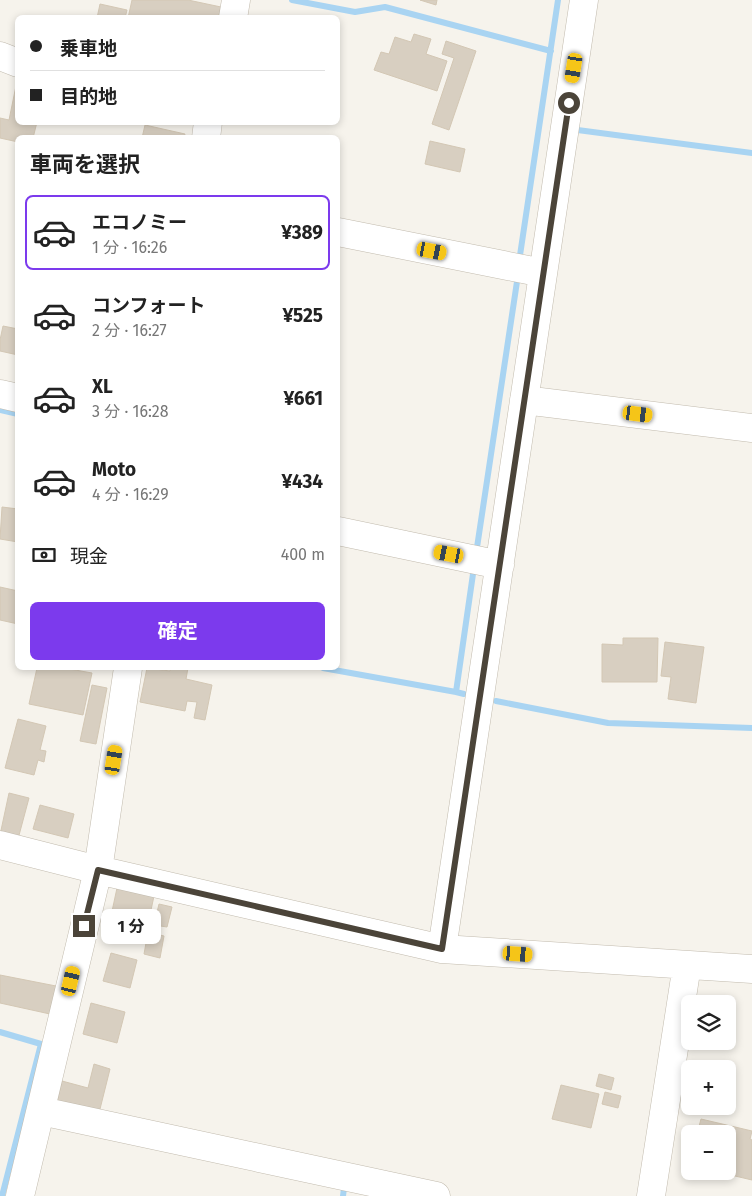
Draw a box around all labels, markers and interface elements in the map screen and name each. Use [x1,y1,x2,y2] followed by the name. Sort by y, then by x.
[60,37,117,60] text: 乗車地
[564,52,583,84] car
[60,85,117,108] text: 目的地
[558,92,580,114] route start
[30,151,140,178] text: 車両を選択
[32,210,77,255] icon: car
[92,211,187,234] text: エコノミー
[281,221,323,244] text: ¥389
[92,238,167,257] text: 1 分 · 16:26
[415,241,448,261] car
[32,293,77,338] icon: car
[92,294,205,317] text: コンフォート
[282,304,323,327] text: ¥525
[92,321,167,340] text: 2 分 · 16:27
[92,375,113,398] text: XL
[32,376,77,421] icon: car
[284,387,323,410] text: ¥661
[92,402,169,421] text: 3 分 · 16:28
[622,405,653,423] car
[92,458,136,481] text: Moto
[32,459,77,504] icon: car
[282,470,323,493] text: ¥434
[92,485,169,504] text: 4 分 · 16:29
[30,541,58,569] icon: cash
[432,544,465,564] car
[70,545,108,568] text: 現金
[281,545,325,564] text: 400 m
[30,602,325,660] button: 確定
[104,744,123,776] car
[102,908,162,944] callout: 1 分
[73,915,95,937] route end
[117,917,145,936] text: 1 分
[502,945,533,963] car
[60,965,81,997] car
[681,995,736,1180] map controls
[681,995,736,1050] button: layers
[681,1060,736,1115] button: +
[681,1125,736,1180] button: −

